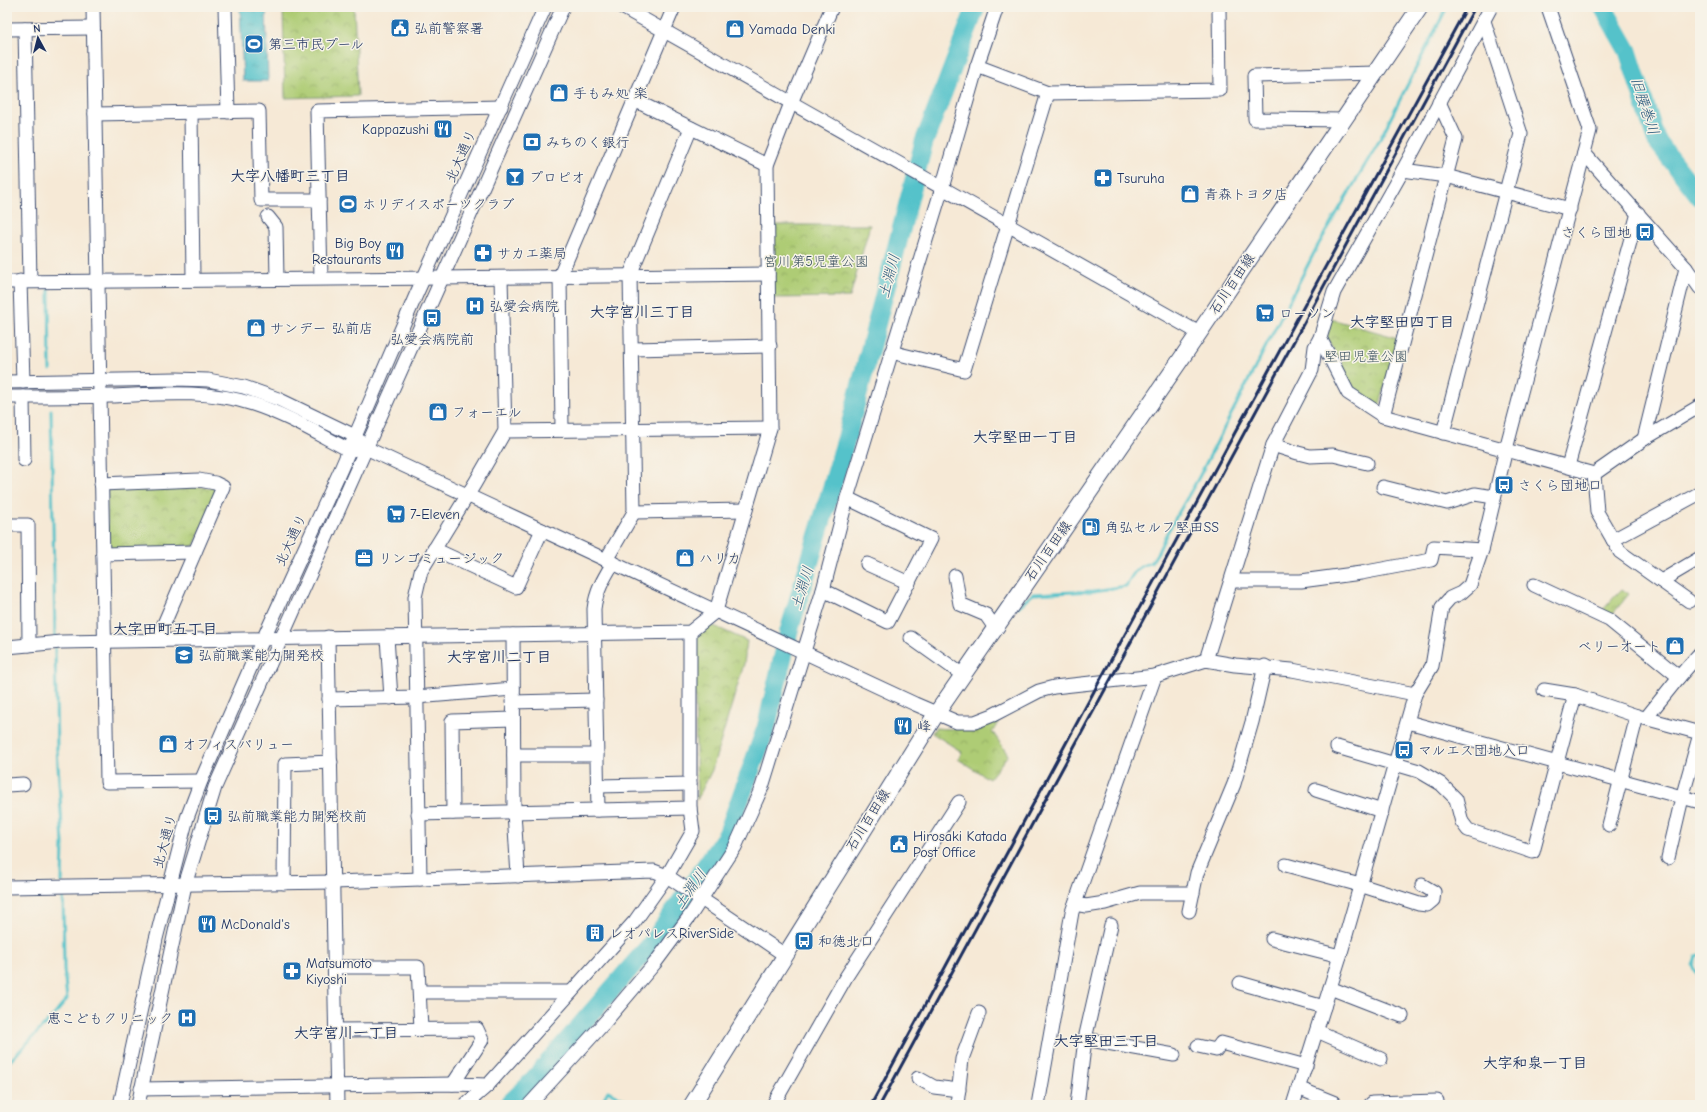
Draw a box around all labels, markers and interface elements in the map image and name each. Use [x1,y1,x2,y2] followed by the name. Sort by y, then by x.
[389,17,411,39] public building icon: 弘前警察署
[18,18,58,58] north arrow
[724,18,746,40] shop icon: Yamada Denki
[414,20,484,37] place label: 弘前警察署
[749,21,835,38] place label: Yamada Denki
[32,22,41,35] text: N
[243,33,265,55] sports icon: 第三市民プール
[268,36,364,53] place label: 第三市民プール
[1627,75,1663,137] water label: 旧腰巻川
[548,82,570,104] shop icon: 手もみ処 楽
[573,85,648,102] place label: 手もみ処 楽
[432,118,454,140] restaurant icon: Kappazushi
[362,121,429,138] place label: Kappazushi
[442,127,480,185] street label: 北大通り
[521,131,543,153] bank icon: みちのく銀行
[546,134,629,151] place label: みちのく銀行
[504,166,526,188] bar icon: プロピオ
[230,167,350,185] district label: 大字八幡町三丁目
[1092,167,1114,189] pharmacy icon: Tsuruha
[529,169,585,186] place label: プロピオ
[1117,170,1165,187] place label: Tsuruha
[1179,183,1201,205] shop icon: 青森トヨタ店
[1204,186,1288,203] place label: 青森トヨタ店
[337,193,359,215] sports icon: ホリデイスポーツクラブ
[362,196,515,213] place label: ホリデイスポーツクラブ
[1634,221,1656,243] bus stop icon: さくら団地
[1561,224,1631,241] place label: さくら団地
[312,235,382,268] place label: Big Boy Restaurants
[384,240,406,262] restaurant icon: Big Boy Restaurants
[472,242,494,264] pharmacy icon: サカエ薬局
[497,245,567,262] place label: サカエ薬局
[1205,250,1259,318] street label: 石川百田線
[874,252,904,300] water label: 土淵川
[763,253,869,270] park label: 宮川第5児童公園
[464,295,486,317] hospital icon: 弘愛会病院
[489,298,559,315] place label: 弘愛会病院
[1254,302,1276,324] supermarket icon: ローソン
[589,303,695,321] district label: 大字宮川三丁目
[1279,305,1335,322] place label: ローソン
[421,307,443,329] bus stop icon: 弘愛会病院前
[1349,313,1455,331] district label: 大字堅田四丁目
[245,317,267,339] shop icon: サンデー 弘前店
[270,320,373,337] place label: サンデー 弘前店
[390,331,474,348] place label: 弘愛会病院前
[1324,348,1408,365] park label: 堅田児童公園
[427,401,449,423] shop icon: フォーエル
[452,404,522,421] place label: フォーエル
[972,428,1078,446] district label: 大字堅田一丁目
[1493,474,1515,496] bus stop icon: さくら団地口
[1518,477,1602,494] place label: さくら団地口
[385,503,407,525] supermarket icon: 7-Eleven
[410,506,460,523] place label: 7-Eleven
[271,511,311,569] street label: 北大通り
[1080,516,1102,538] fuel station icon: 角弘セルフ堅田SS
[1021,517,1075,585] street label: 石川百田線
[1105,519,1219,536] place label: 角弘セルフ堅田SS
[353,547,375,569] office icon: リンゴミュージック
[674,547,696,569] shop icon: ハリカ
[378,550,504,567] place label: リンゴミュージック
[699,550,741,567] place label: ハリカ
[787,564,817,612] water label: 土淵川
[112,620,218,638] district label: 大字田町五丁目
[1664,635,1686,657] shop icon: ベリーオート
[1578,638,1661,655] place label: ベリーオート
[173,644,195,666] school or university icon: 弘前職業能力開発校
[198,647,324,664] place label: 弘前職業能力開発校
[446,648,552,666] district label: 大字宮川二丁目
[892,715,914,737] restaurant icon: 峰
[917,718,931,735] place label: 峰
[157,733,179,755] shop icon: オフィスバリュー
[182,736,294,753] place label: オフィスバリュー
[1393,739,1415,761] bus stop icon: マルエス団地入口
[1418,742,1530,759] place label: マルエス団地入口
[842,786,894,854] street label: 石川百田線
[202,805,224,827] bus stop icon: 弘前職業能力開発校前
[227,808,367,825] place label: 弘前職業能力開発校前
[150,812,180,870] street label: 北大通り
[913,828,1007,861] place label: Hirosaki Katada Post Office
[888,833,910,855] public building icon: Hirosaki Katada Post Office
[670,865,710,913] water label: 土淵川
[196,913,218,935] restaurant icon: McDonald's
[221,916,290,933] place label: McDonald's
[584,922,606,944] building icon: レオパレスRiverSide
[609,925,734,942] place label: レオパレスRiverSide
[793,930,815,952] bus stop icon: 和徳北口
[818,933,874,950] place label: 和徳北口
[306,955,372,988] place label: Matsumoto Kiyoshi
[281,960,303,982] pharmacy icon: Matsumoto Kiyoshi
[176,1007,198,1029] hospital icon: 恵こどもクリニック
[47,1010,173,1027] place label: 恵こどもクリニック
[293,1024,399,1042] district label: 大字宮川一丁目
[1053,1032,1159,1050] district label: 大字堅田三丁目
[1482,1054,1588,1072] district label: 大字和泉一丁目

